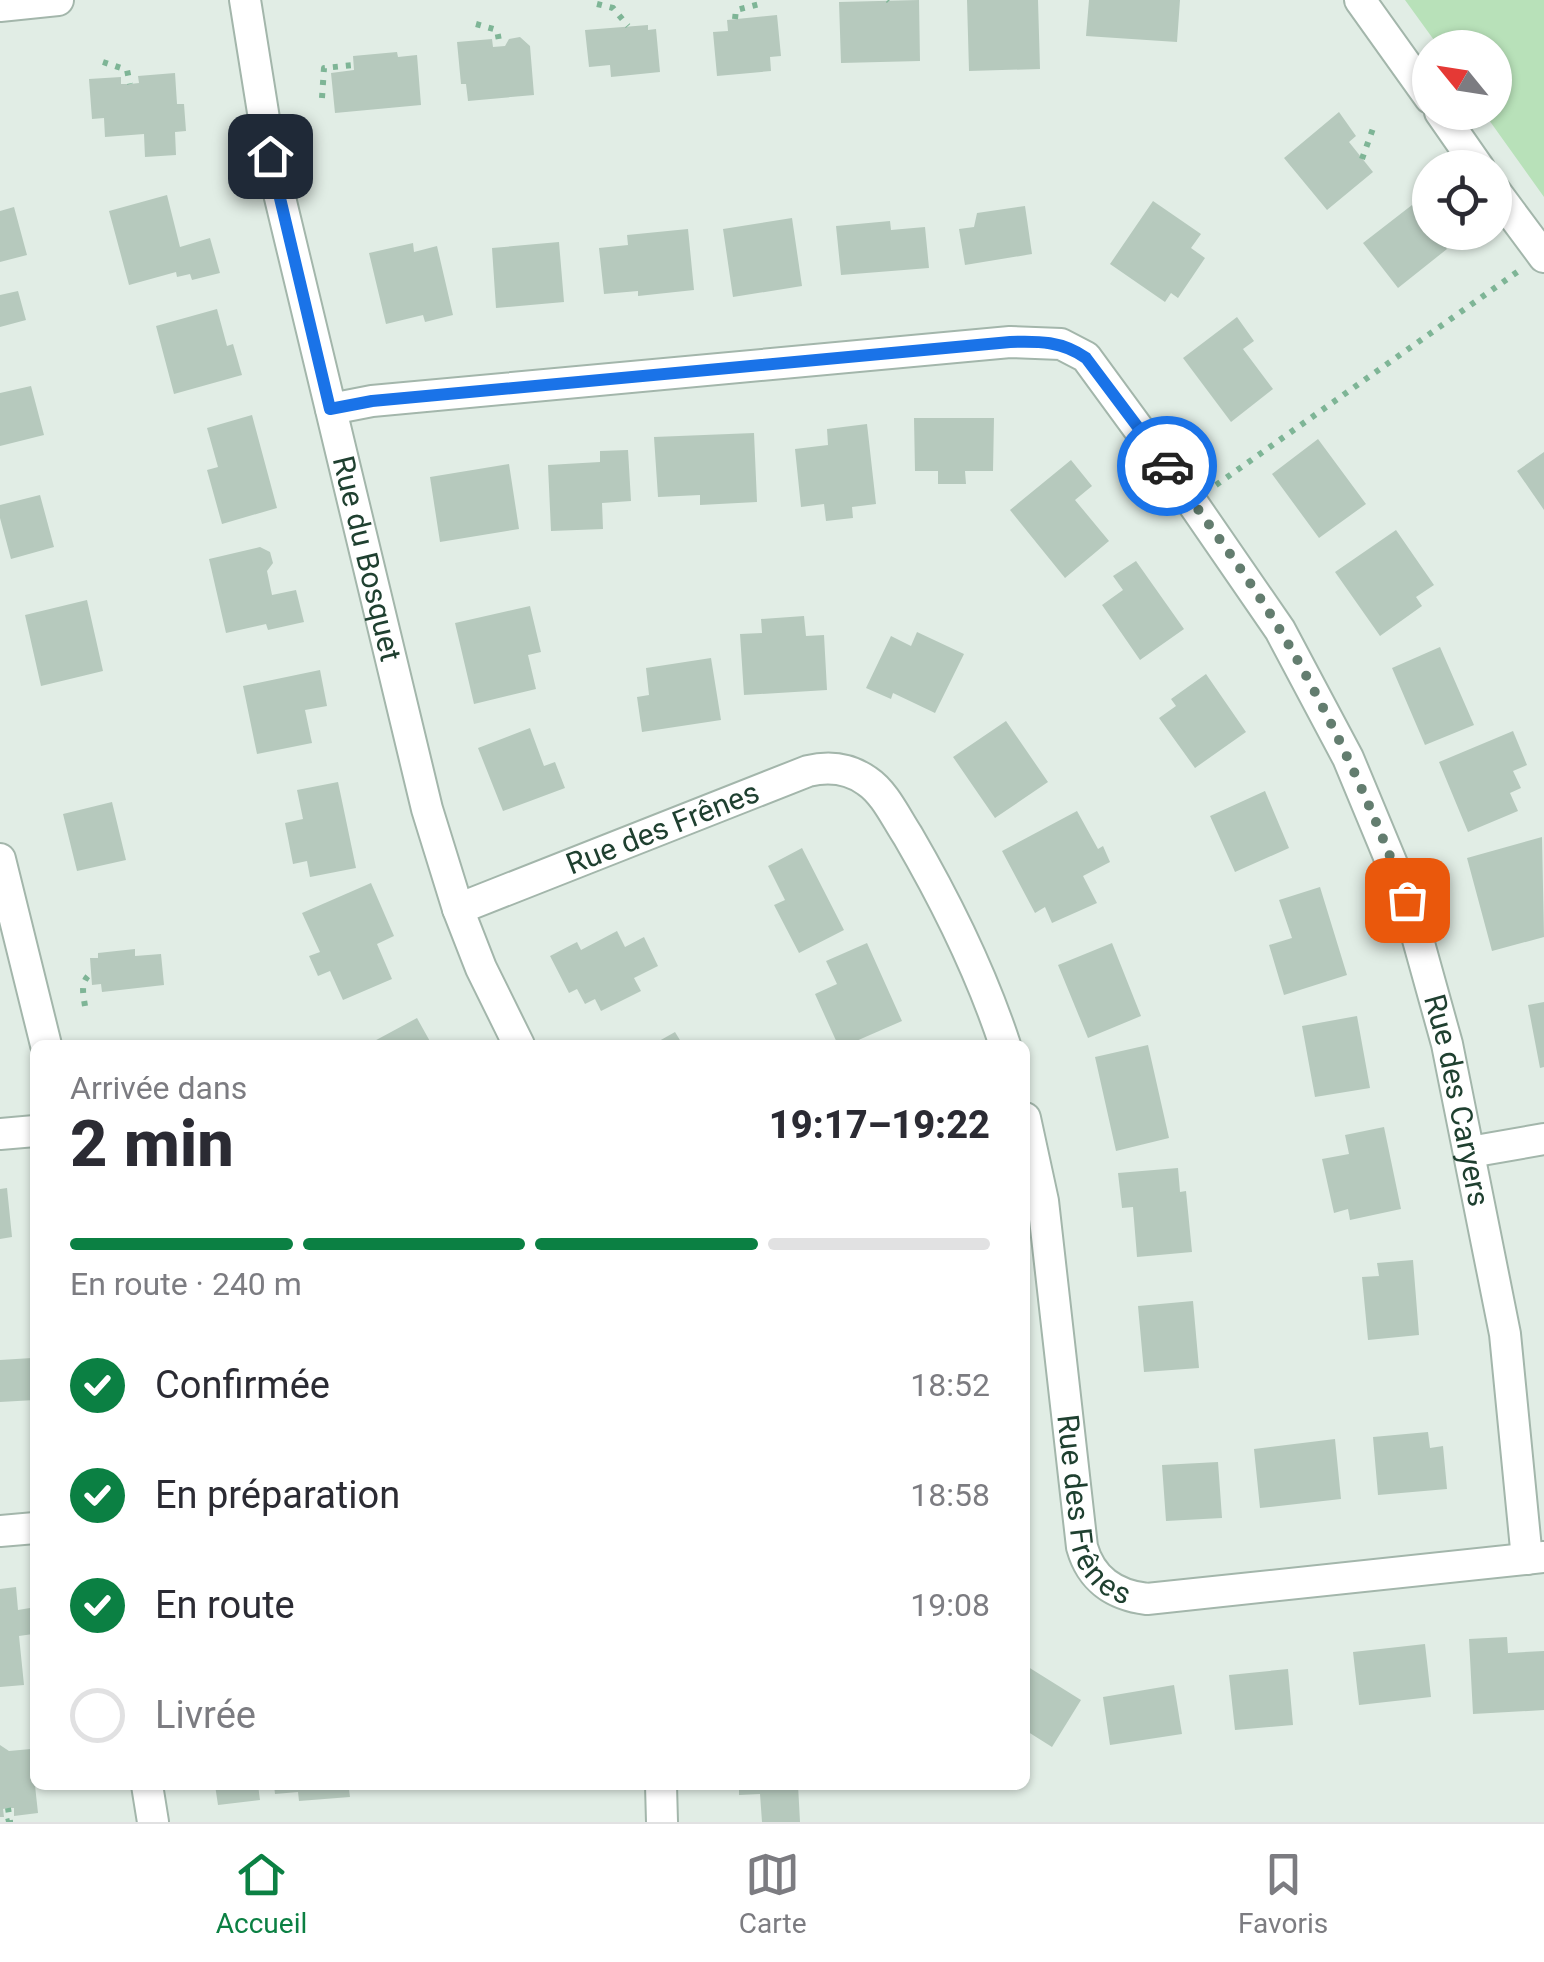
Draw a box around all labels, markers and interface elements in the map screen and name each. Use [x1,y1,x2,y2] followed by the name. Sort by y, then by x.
[1412,30,1512,130] north arrow
[1412,30,1512,250] map controls
[228,114,313,199] pin
[243,129,298,184] icon: home
[1412,150,1512,250] button: locate
[1117,416,1217,516] courier
[1140,439,1195,494] icon: car
[326,452,409,665] street label: Rue du Bosquet
[561,774,764,882] street label: Rue des Frênes
[1365,858,1450,943] pin
[1380,873,1435,928] icon: bag
[1417,990,1497,1209] street label: Rue des Caryers
[70,1069,247,1107] text: Arrivée dans
[769,1103,990,1147] text: 19:17–19:22
[70,1106,234,1182] text: 2 min
[70,1265,302,1303] text: En route · 240 m
[70,1358,125,1413] icon: check
[155,1363,330,1407] text: Confirmée
[910,1366,990,1404] text: 18:52
[1050,1413,1136,1612] street label: Rue des Frênes
[70,1468,125,1523] icon: check
[155,1473,400,1517] text: En préparation
[910,1476,990,1514] text: 18:58
[70,1578,125,1633] icon: check
[155,1583,295,1627] text: En route
[910,1586,990,1624] text: 19:08
[155,1693,256,1737] text: Livrée
[216,1847,307,1940] tab: Accueil
[739,1847,806,1940] tab: Carte
[1238,1847,1328,1940] tab: Favoris

